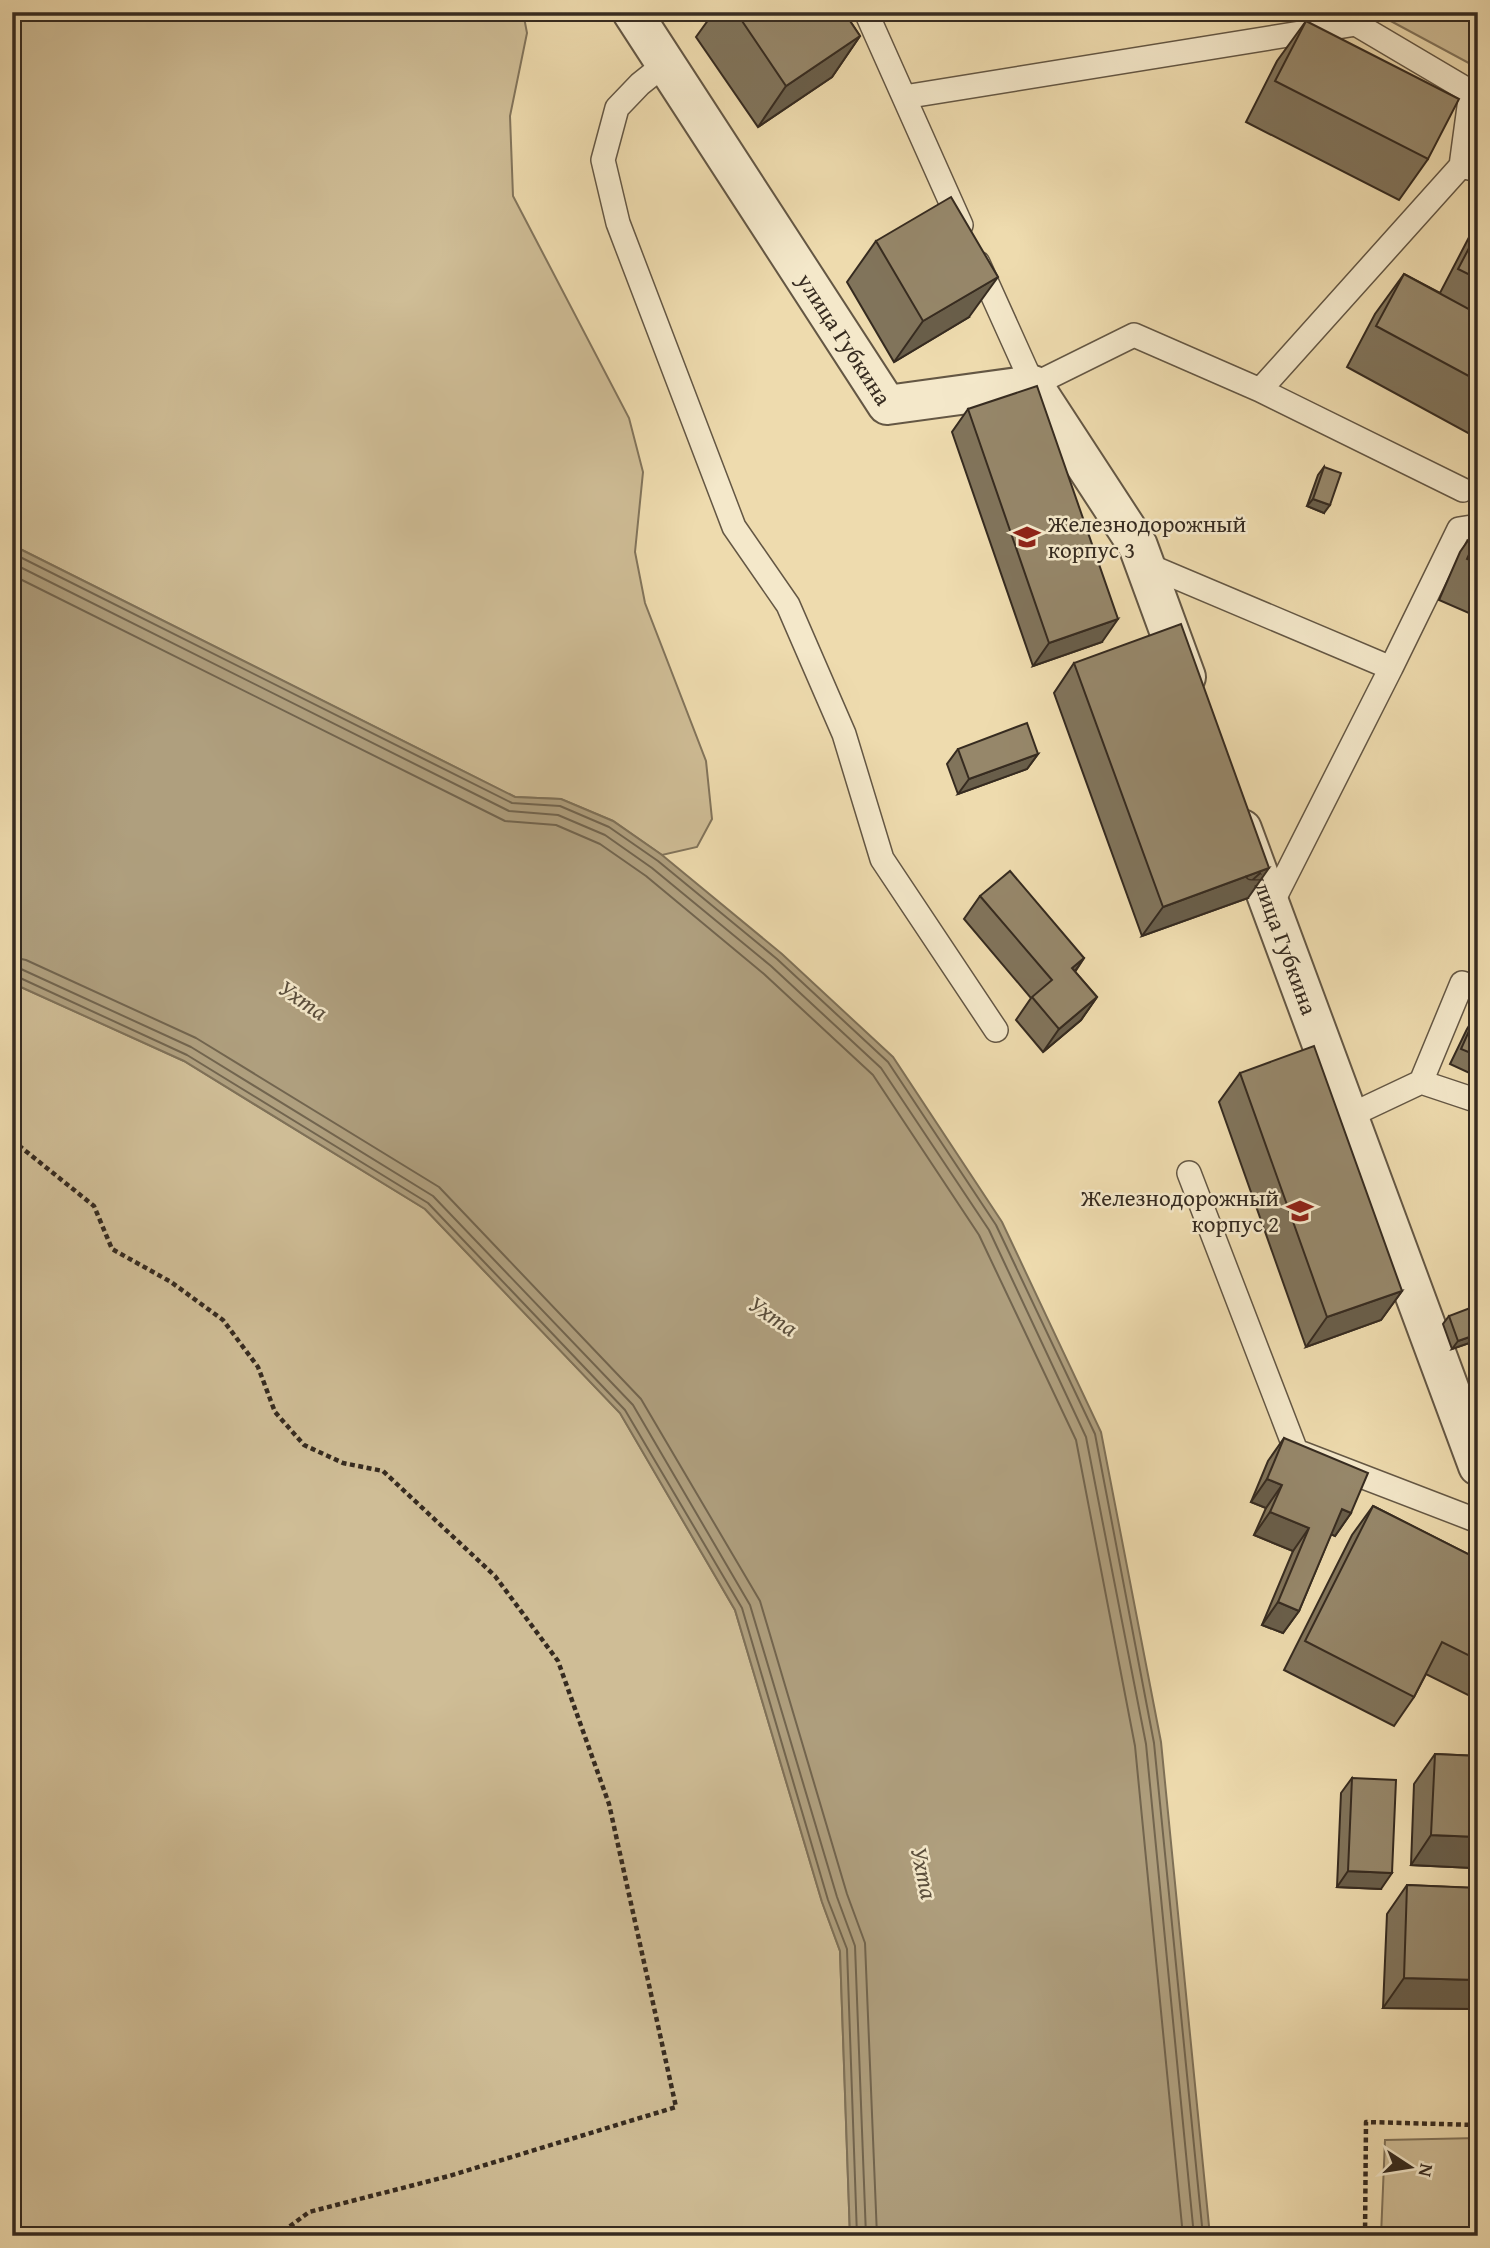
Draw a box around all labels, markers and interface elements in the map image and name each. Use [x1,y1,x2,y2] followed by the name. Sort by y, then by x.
[789,265,900,412] street label: улица Губкина
[1047,507,1246,566] place label: Железнодорожный корпус 3
[1012,522,1042,552] school or university icon: Железнодорожный корпус 3
[1242,864,1326,1019] street label: улица Губкина
[272,970,335,1029] water label: Ухта
[1080,1181,1279,1240] place label: Железнодорожный корпус 2
[1285,1196,1315,1226] school or university icon: Железнодорожный корпус 2
[742,1286,805,1345] water label: Ухта
[902,1844,947,1902] water label: Ухта
[1374,2132,1444,2202] north arrow
[1412,2161,1442,2180] text: N

